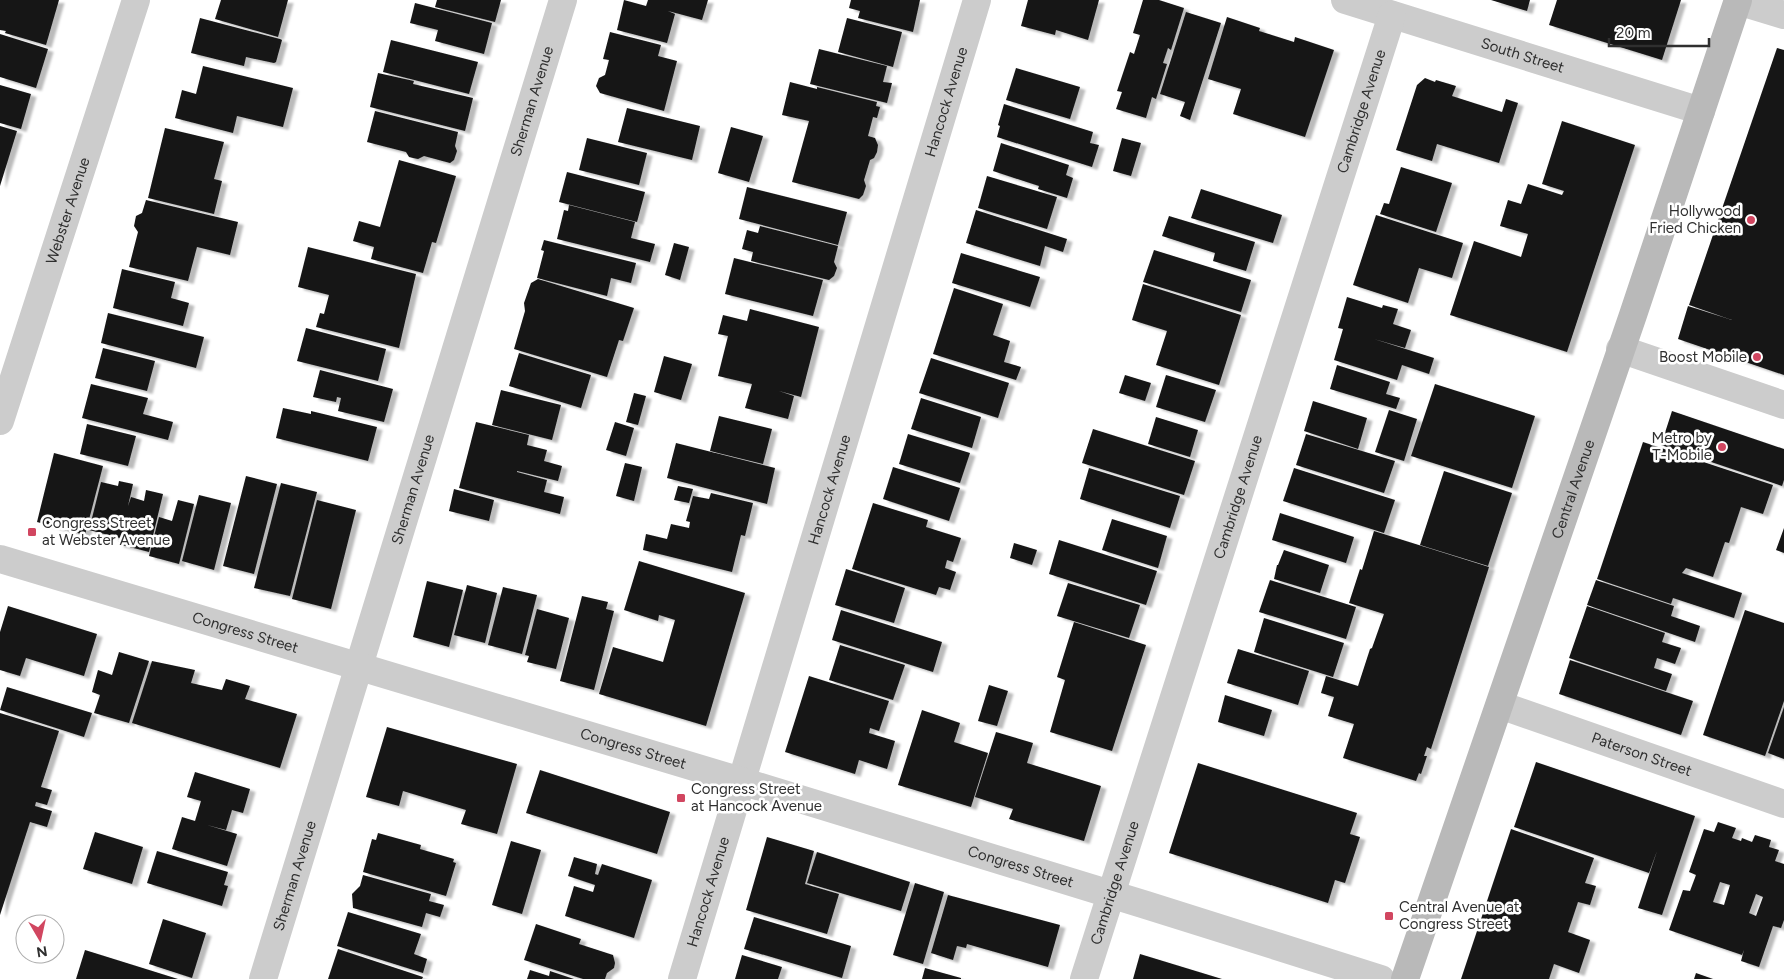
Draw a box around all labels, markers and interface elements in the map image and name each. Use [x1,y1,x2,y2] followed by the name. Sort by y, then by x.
[1609,15,1709,47] scale bar
[1616,24,1650,42] text: 20 m
[1479,34,1567,77] street label: South Street
[507,44,557,159] street label: Sherman Avenue
[921,45,971,159] street label: Hancock Avenue
[1333,47,1389,175] street label: Cambridge Avenue
[42,155,94,266] street label: Webster Avenue
[1649,202,1741,237] place label: Hollywood Fried Chicken
[1745,214,1757,226] marker: Hollywood Fried Chicken
[1659,348,1747,366] place label: Boost Mobile
[1751,351,1763,363] marker: Boost Mobile
[1651,429,1712,464] place label: Metro by T-Mobile
[388,432,438,547] street label: Sherman Avenue
[804,433,854,547] street label: Hancock Avenue
[1210,433,1266,561] street label: Cambridge Avenue
[1548,437,1599,541] street label: Central Avenue
[1716,441,1728,453] marker: Metro by T-Mobile
[42,514,170,549] place label: Congress Street at Webster Avenue
[26,526,38,538] marker: Congress Street at Webster Avenue
[190,608,301,657] street label: Congress Street
[578,724,689,773] street label: Congress Street
[1589,729,1694,780] street label: Paterson Street
[691,780,822,815] place label: Congress Street at Hancock Avenue
[675,792,687,804] marker: Congress Street at Hancock Avenue
[269,819,320,933] street label: Sherman Avenue
[1087,819,1143,947] street label: Cambridge Avenue
[683,835,733,949] street label: Hancock Avenue
[966,842,1076,891] street label: Congress Street
[1399,898,1520,933] place label: Central Avenue at Congress Street
[1383,910,1395,922] marker: Central Avenue at Congress Street
[15,914,65,964] north arrow
[35,942,49,961] text: N

